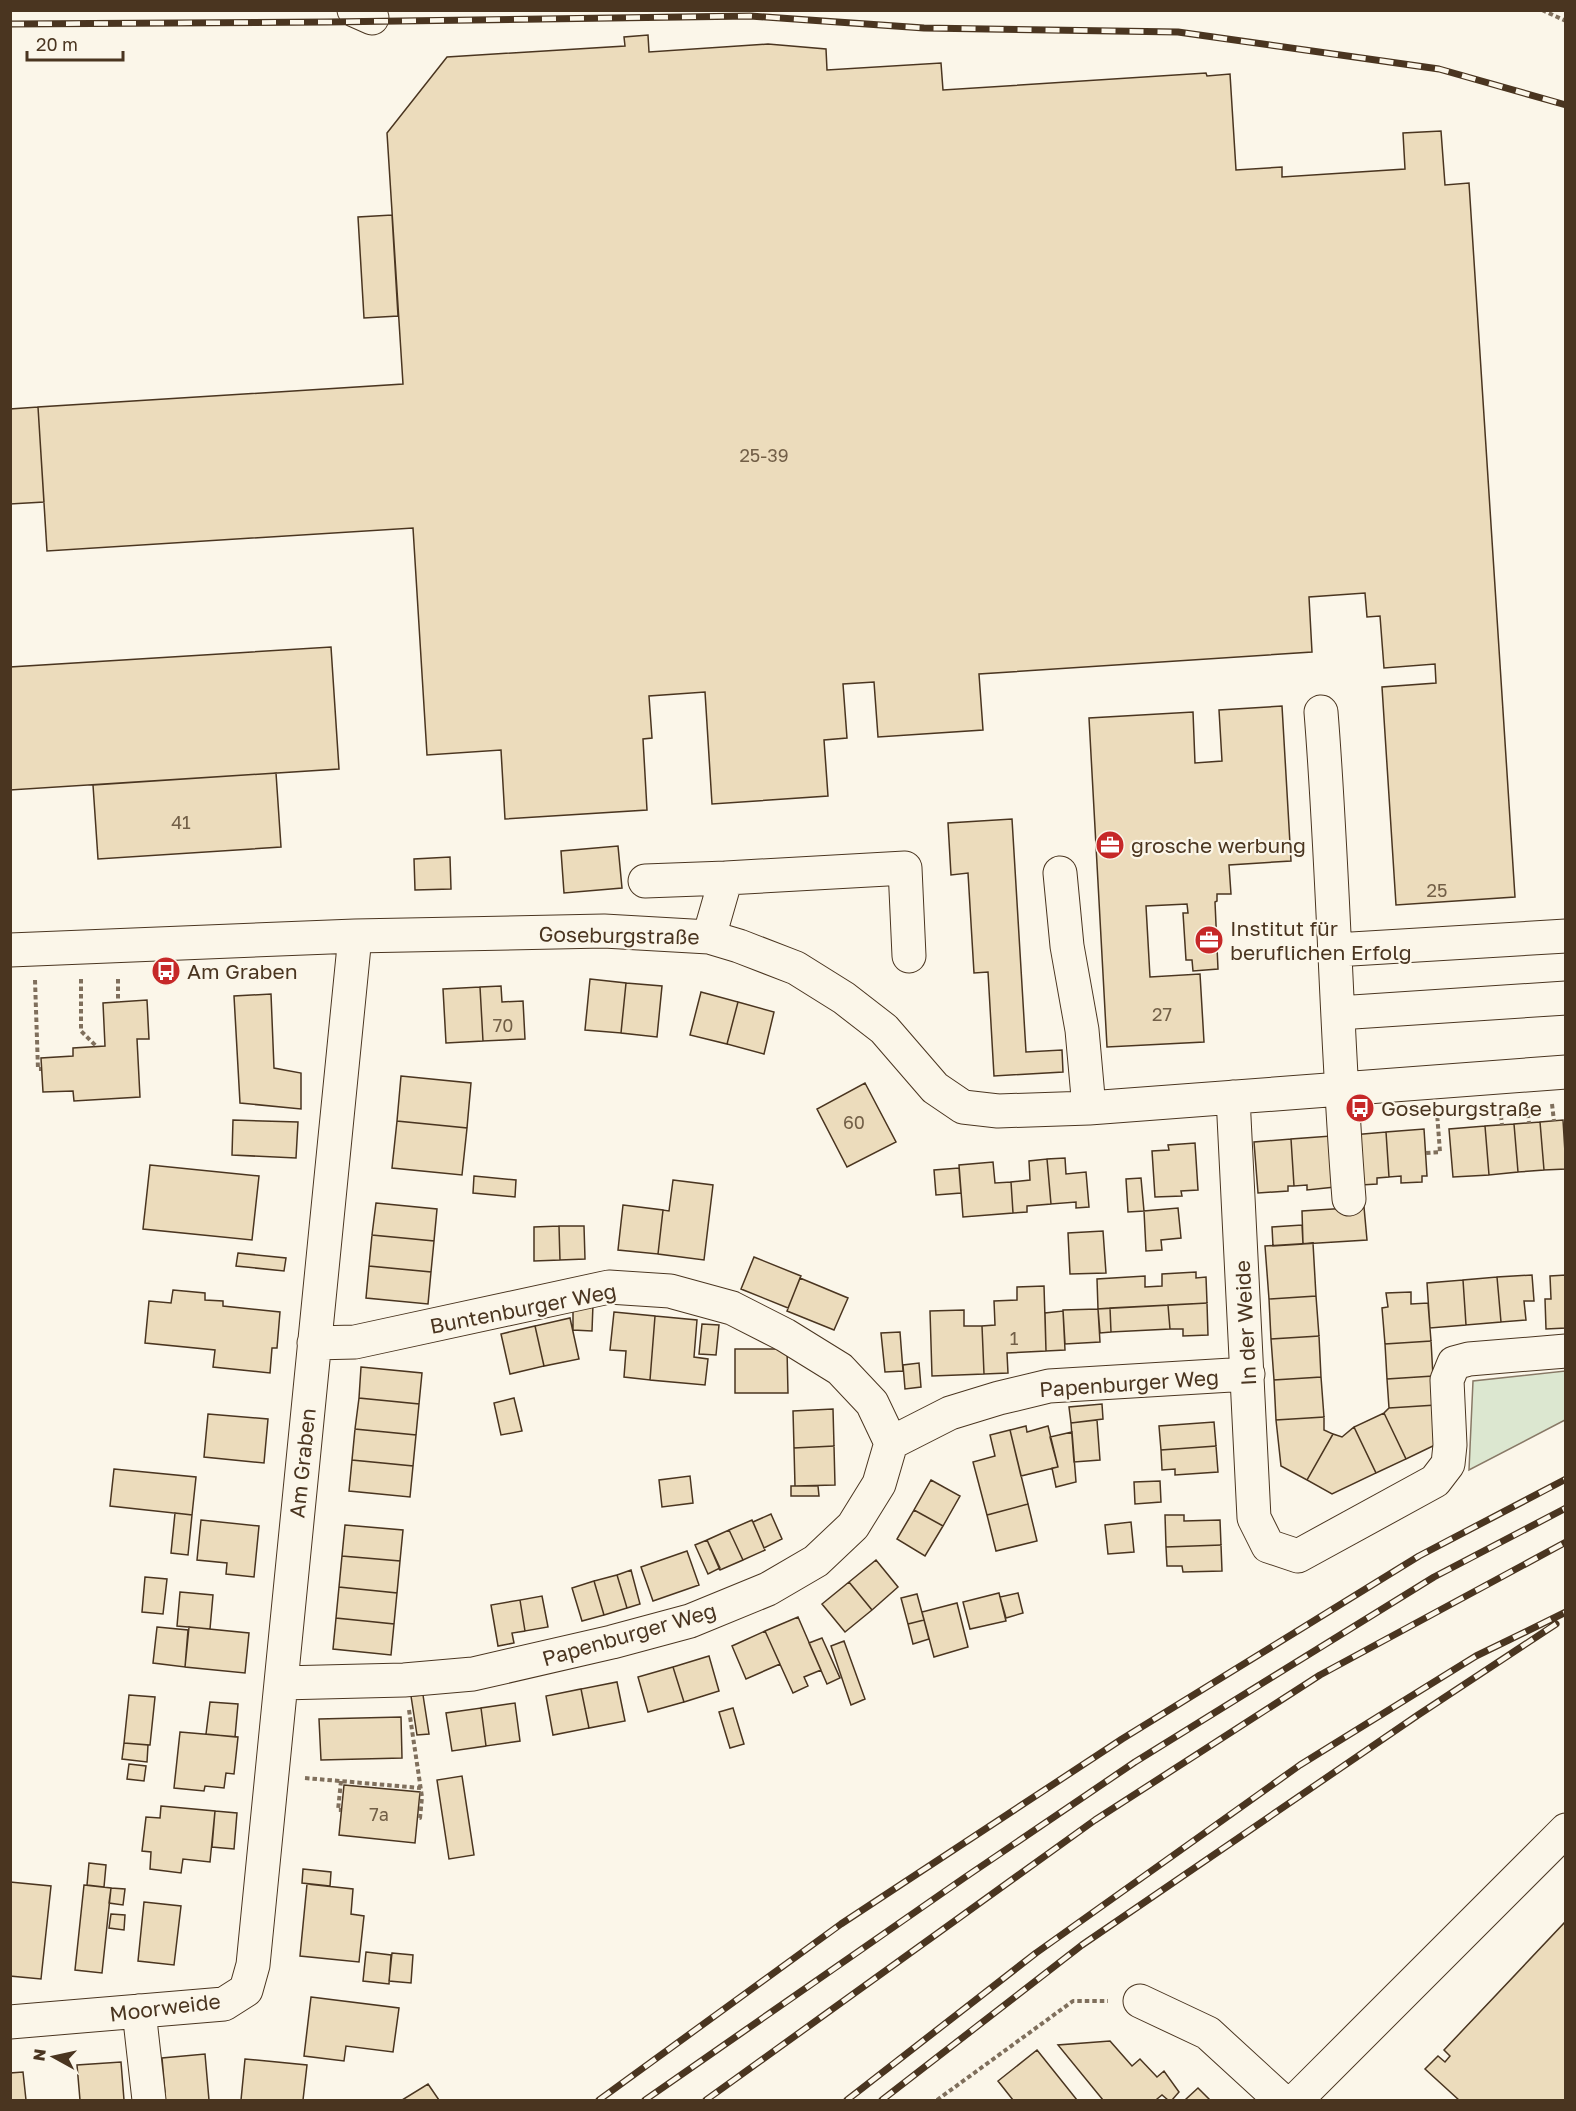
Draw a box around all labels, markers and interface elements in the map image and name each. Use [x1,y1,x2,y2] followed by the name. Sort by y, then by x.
[27,24,123,62] scale bar
[36,33,78,55] text: 20 m
[739,444,789,466] house number: 25-39
[171,811,191,833] house number: 41
[1094,829,1126,861] office icon: grosche werbung
[1131,832,1306,858] place label: grosche werbung
[1427,879,1447,901] house number: 25
[1230,915,1412,965] place label: Institut für beruflichen Erfolg
[538,921,700,949] street label: Goseburgstraße
[1193,924,1225,956] office icon: Institut für beruflichen Erfolg
[150,955,182,987] bus stop icon: Am Graben
[187,958,298,984] place label: Am Graben
[1152,1003,1172,1025] house number: 27
[493,1014,513,1036] house number: 70
[1344,1092,1376,1124] bus stop icon: Goseburgstraße
[1381,1095,1542,1121] place label: Goseburgstraße
[843,1111,865,1133] house number: 60
[1229,1260,1261,1386] street label: In der Weide
[427,1277,619,1339] street label: Buntenburger Weg
[1010,1327,1019,1349] house number: 1
[1038,1364,1220,1402] street label: Papenburger Weg
[283,1407,321,1519] street label: Am Graben
[539,1597,719,1671] street label: Papenburger Weg
[369,1803,389,1825] house number: 7a
[108,1987,222,2027] street label: Moorweide
[24,2027,84,2087] north arrow
[28,2047,50,2062] text: N

